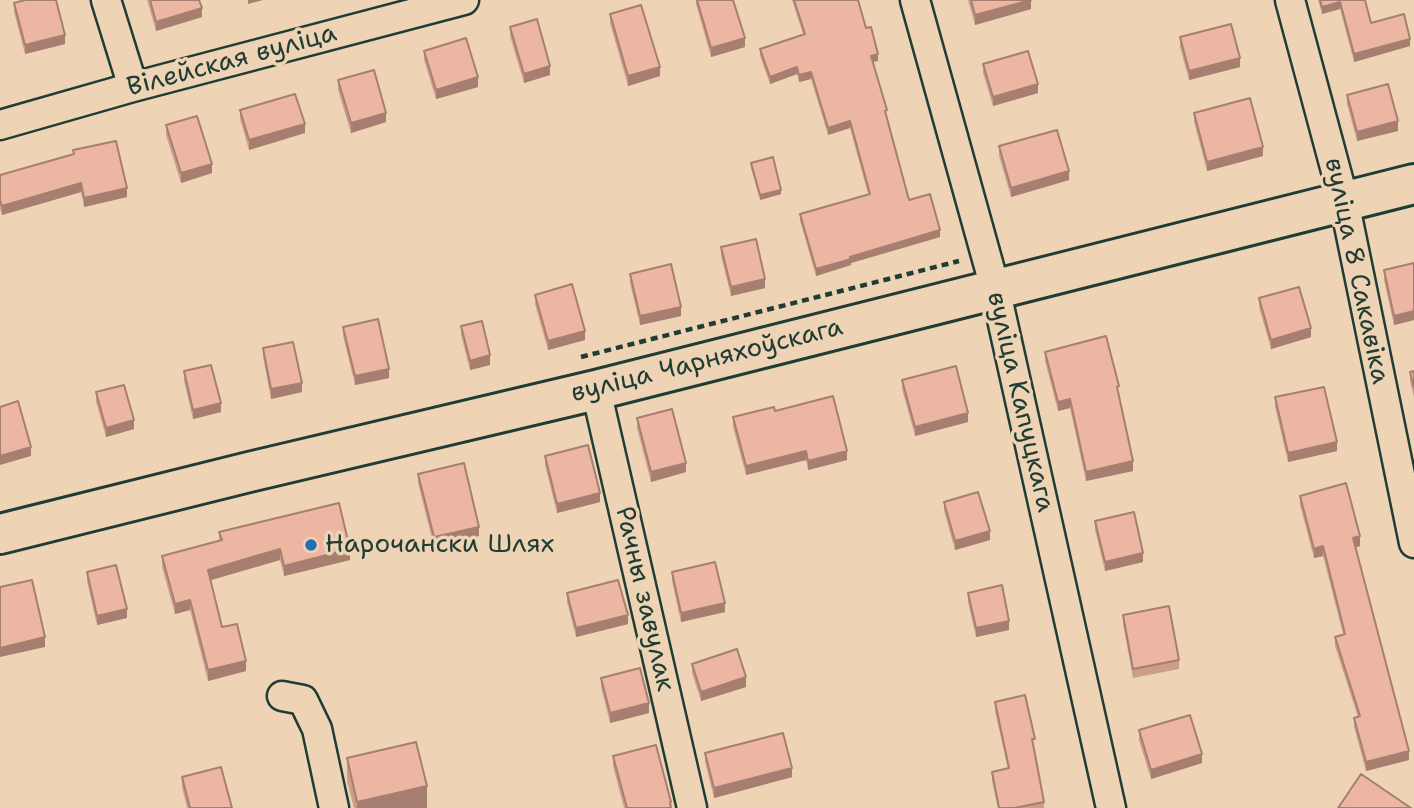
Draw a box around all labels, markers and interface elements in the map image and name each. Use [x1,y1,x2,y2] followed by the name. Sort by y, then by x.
[124,18,340,104] street label: Вілейская вуліца
[1317,155,1395,387] street label: вуліца 8 Сакавіка
[979,289,1061,515] street label: вуліца Капуцкага
[568,312,846,410] street label: вуліца Чарняхоўскага
[608,504,680,694] street label: Рачны завулак
[325,529,554,561] place label: Нарочански Шлях
[303,537,319,553] marker: Нарочански Шлях

